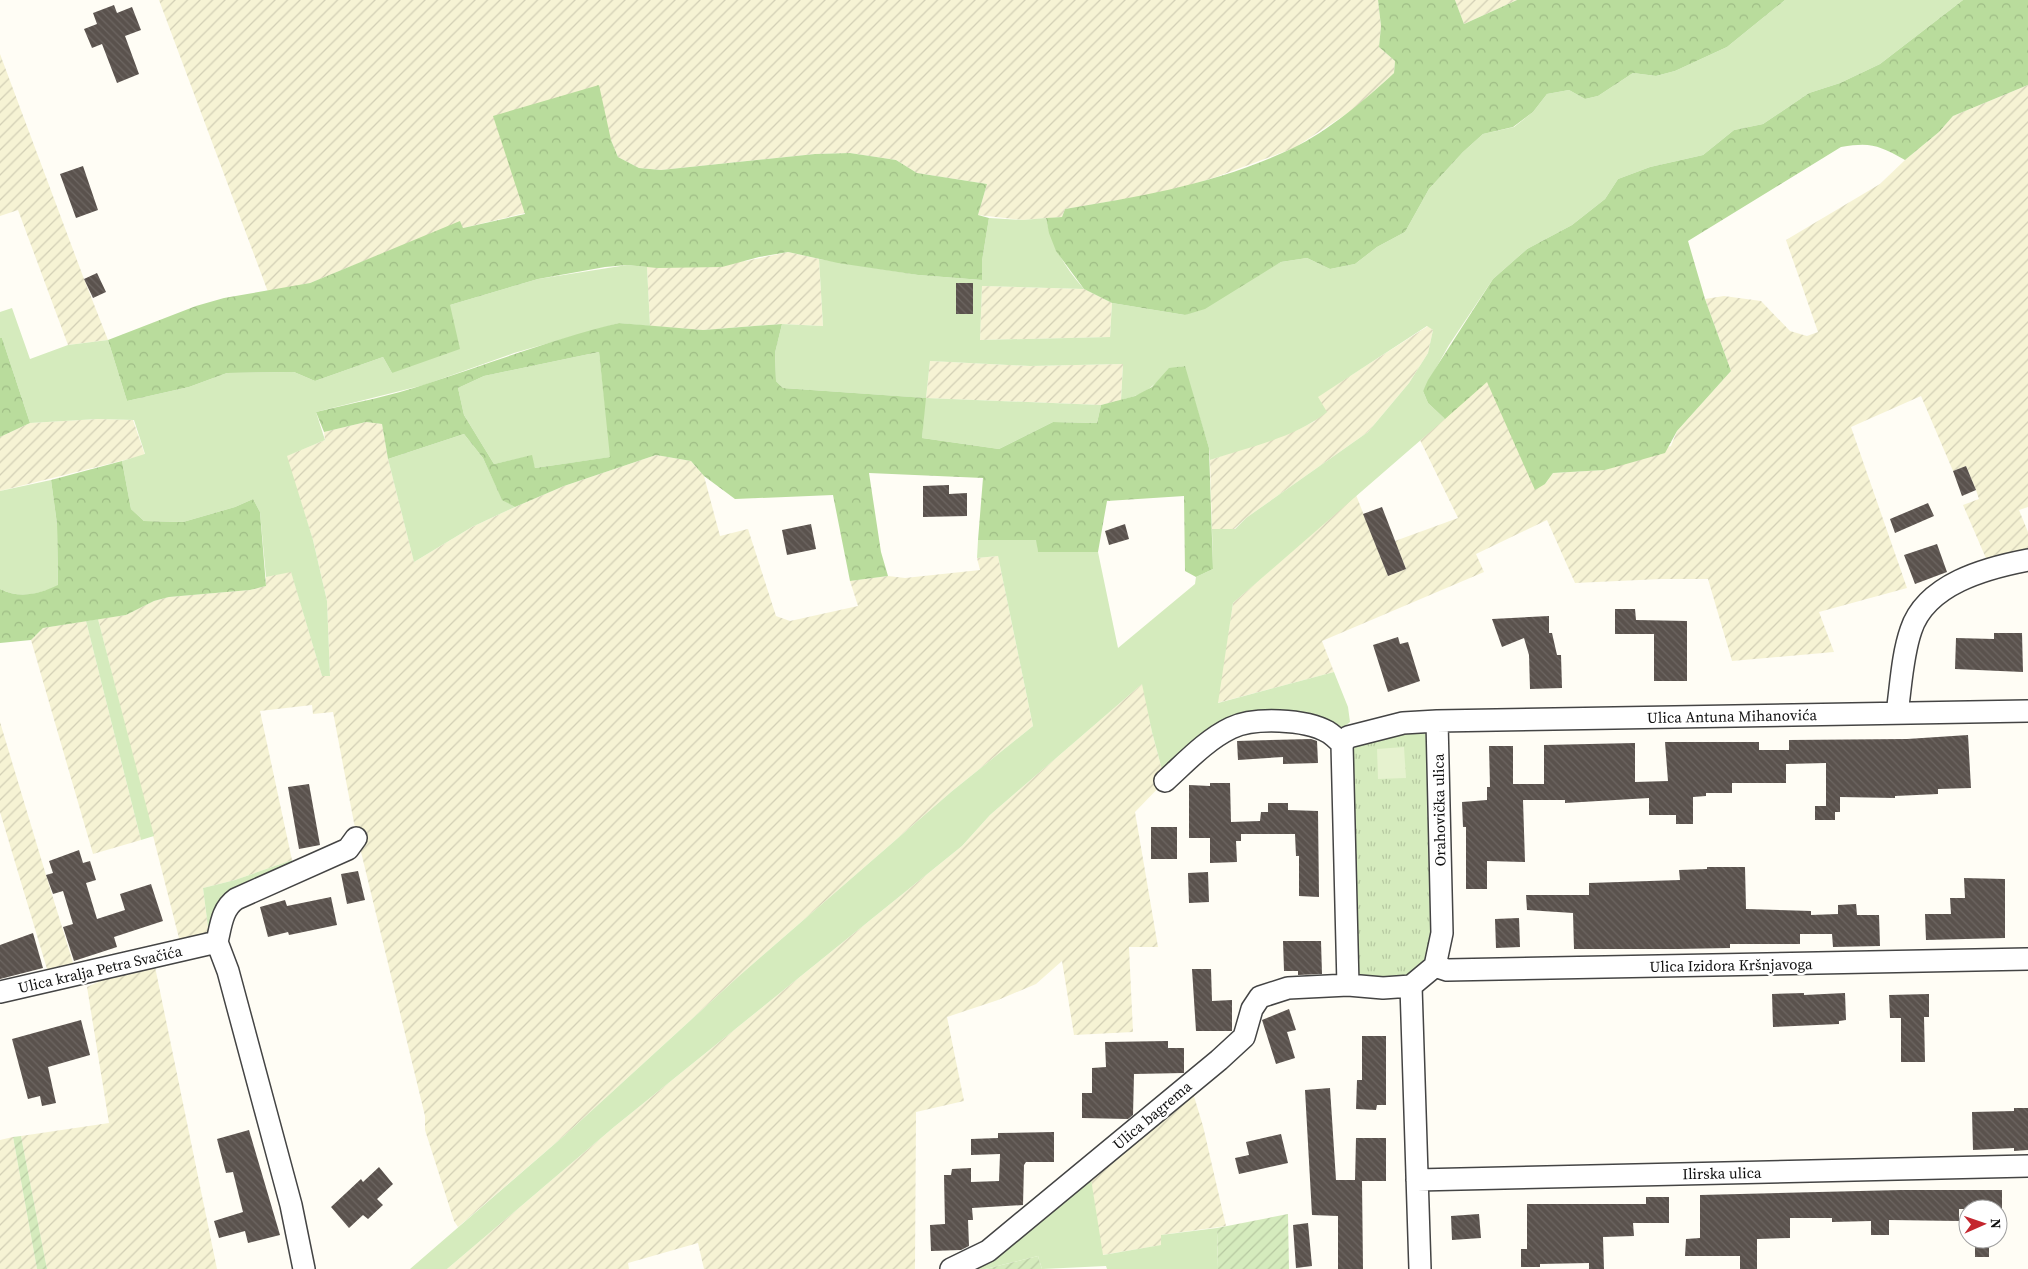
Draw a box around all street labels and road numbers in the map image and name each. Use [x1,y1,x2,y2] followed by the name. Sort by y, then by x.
[1647,704,1818,728] street label: Ulica Antuna Mihanovića
[1428,753,1450,867] street label: Orahovička ulica
[16,940,184,998] street label: Ulica kralja Petra Svačića
[1649,953,1813,977] street label: Ulica Izidora Kršnjavoga
[1108,1075,1196,1154] street label: Ulica bagrema
[1682,1162,1762,1184] street label: Ilirska ulica

